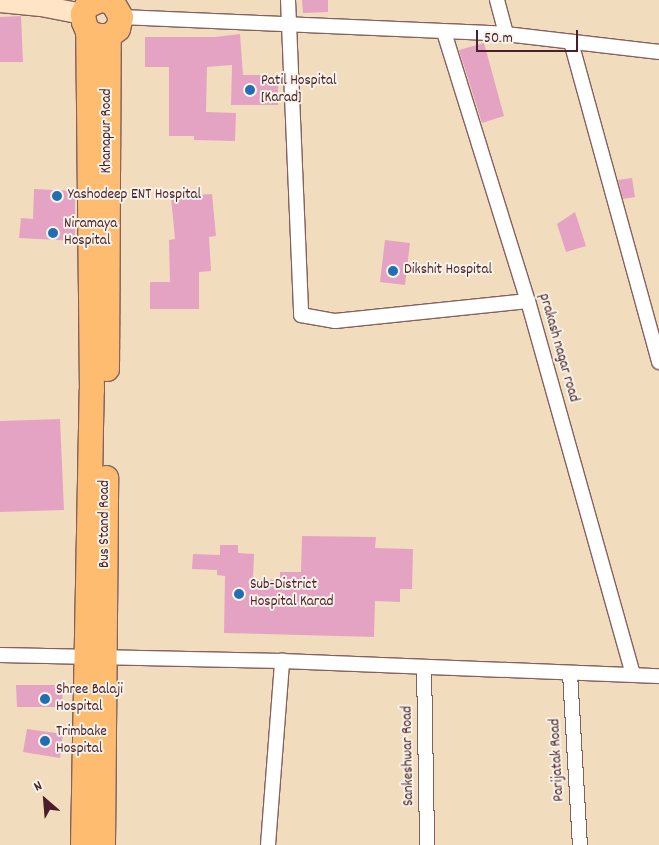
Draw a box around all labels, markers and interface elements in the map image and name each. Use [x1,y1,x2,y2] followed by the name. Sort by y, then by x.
[479,20,582,52] scale bar
[484,28,513,50] text: 50 m
[261,72,337,107] place label: Patil Hospital [Karad]
[243,83,257,97] marker: Patil Hospital [Karad]
[99,88,117,174] street label: Khanapur Road
[68,187,201,205] place label: Yashodeep ENT Hospital
[50,189,64,203] marker: Yashodeep ENT Hospital
[64,215,117,250] place label: Niramaya Hospital
[46,226,60,240] marker: Niramaya Hospital
[404,262,492,280] place label: Dikshit Hospital
[386,264,400,278] marker: Dikshit Hospital
[534,292,582,404] street label: prakash nagar road
[97,480,115,568] street label: Bus Stand Road
[250,576,334,611] place label: Sub-District Hospital Karad
[232,587,246,601] marker: Sub-District Hospital Karad
[56,681,123,716] place label: Shree Balaji Hospital
[38,692,52,706] marker: Shree Balaji Hospital
[399,706,419,806] street label: Sankeshwar Road
[547,718,569,802] street label: Parijatak Road
[56,723,107,758] place label: Trimbake Hospital
[38,734,52,748] marker: Trimbake Hospital
[20,775,70,825] north arrow
[31,776,46,797] text: N

